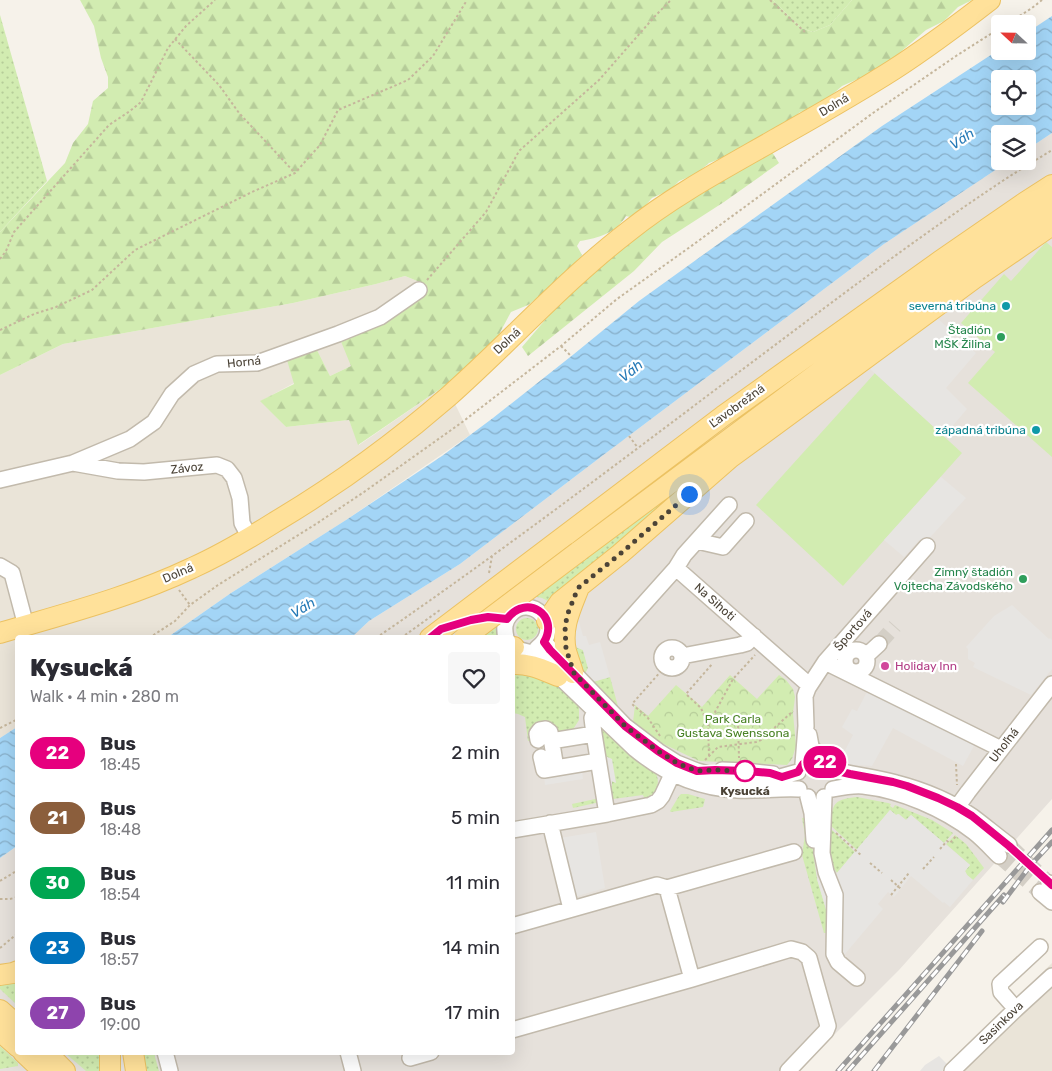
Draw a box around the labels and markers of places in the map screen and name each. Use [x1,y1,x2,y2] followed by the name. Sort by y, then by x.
[909,299,996,313] place label: severná tribúna
[1000,300,1012,312] marker: severná tribúna
[934,323,991,351] place label: Štadión MŠK Žilina
[995,331,1007,343] marker: Štadión MŠK Žilina
[935,423,1026,437] place label: západná tribúna
[1030,424,1042,436] marker: západná tribúna
[894,565,1013,593] place label: Zimný štadión Vojtecha Závodského
[1017,573,1029,585] marker: Zimný štadión Vojtecha Závodského
[895,659,957,673] place label: Holiday Inn
[879,660,891,672] marker: Holiday Inn
[734,760,756,782] marker: Kysucká
[720,784,770,798] place label: Kysucká

